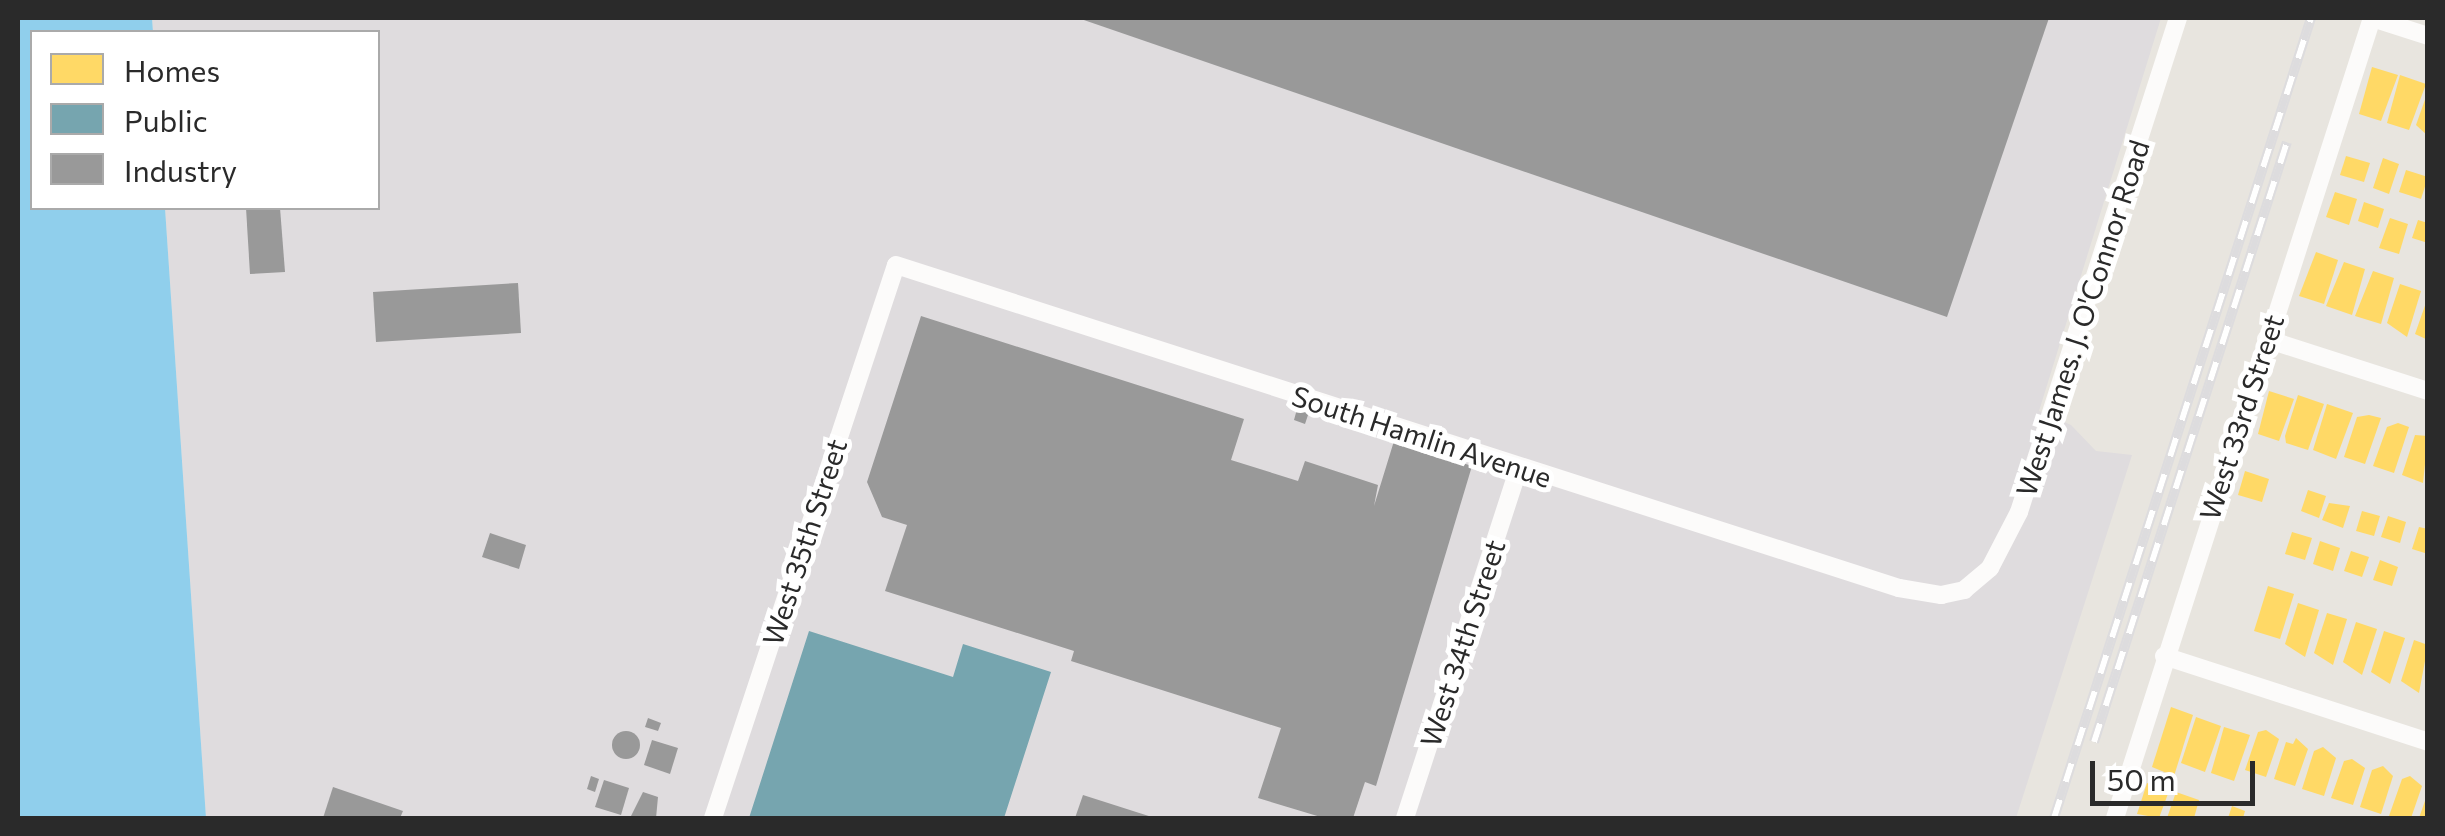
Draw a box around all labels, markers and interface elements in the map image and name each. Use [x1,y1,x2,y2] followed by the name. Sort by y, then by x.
[30,30,380,210] legend
[124,51,220,88] text: Homes
[124,101,208,138] text: Public
[2008,136,2156,500] street label: West James. J. O'Connor Road
[124,151,237,188] text: Industry
[2192,310,2290,524] street label: West 33rd Street
[1288,378,1556,494] street label: South Hamlin Avenue
[755,435,853,649] street label: West 35th Street
[1413,535,1511,751] street label: West 34th Street
[2095,741,2260,803] scale bar
[2107,760,2176,797] text: 50 m

